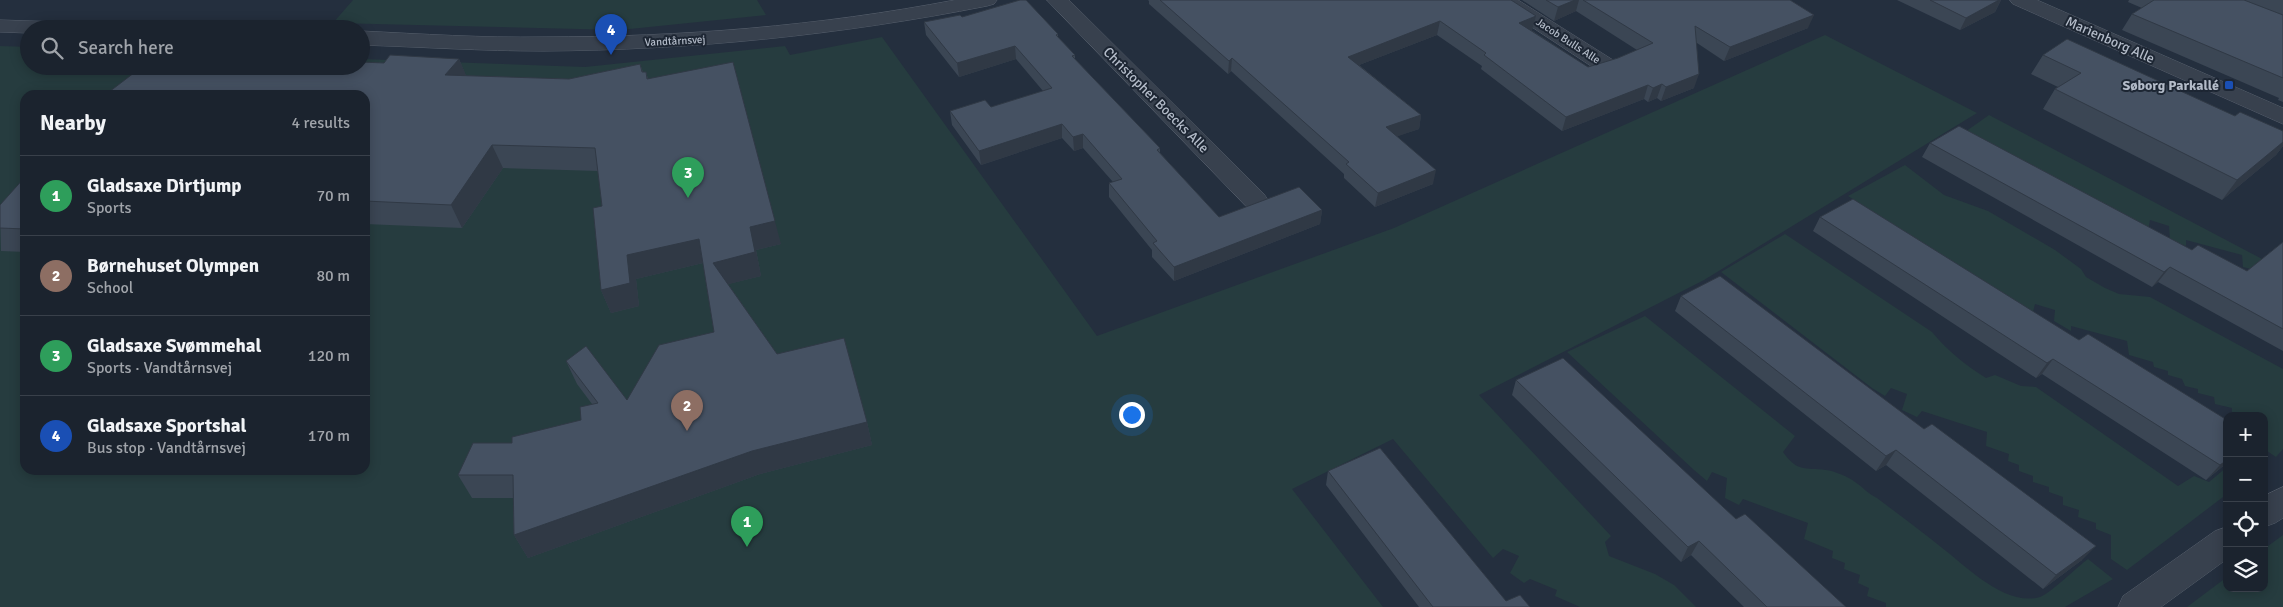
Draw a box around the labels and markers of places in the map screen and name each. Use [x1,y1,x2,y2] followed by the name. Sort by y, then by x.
[595,14,627,55] pin: 4
[2122,77,2219,94] place label: Søborg Parkallé
[2223,79,2235,91] marker: Søborg Parkallé
[672,157,704,198] pin: 3
[671,390,703,431] pin: 2
[731,506,763,547] pin: 1

